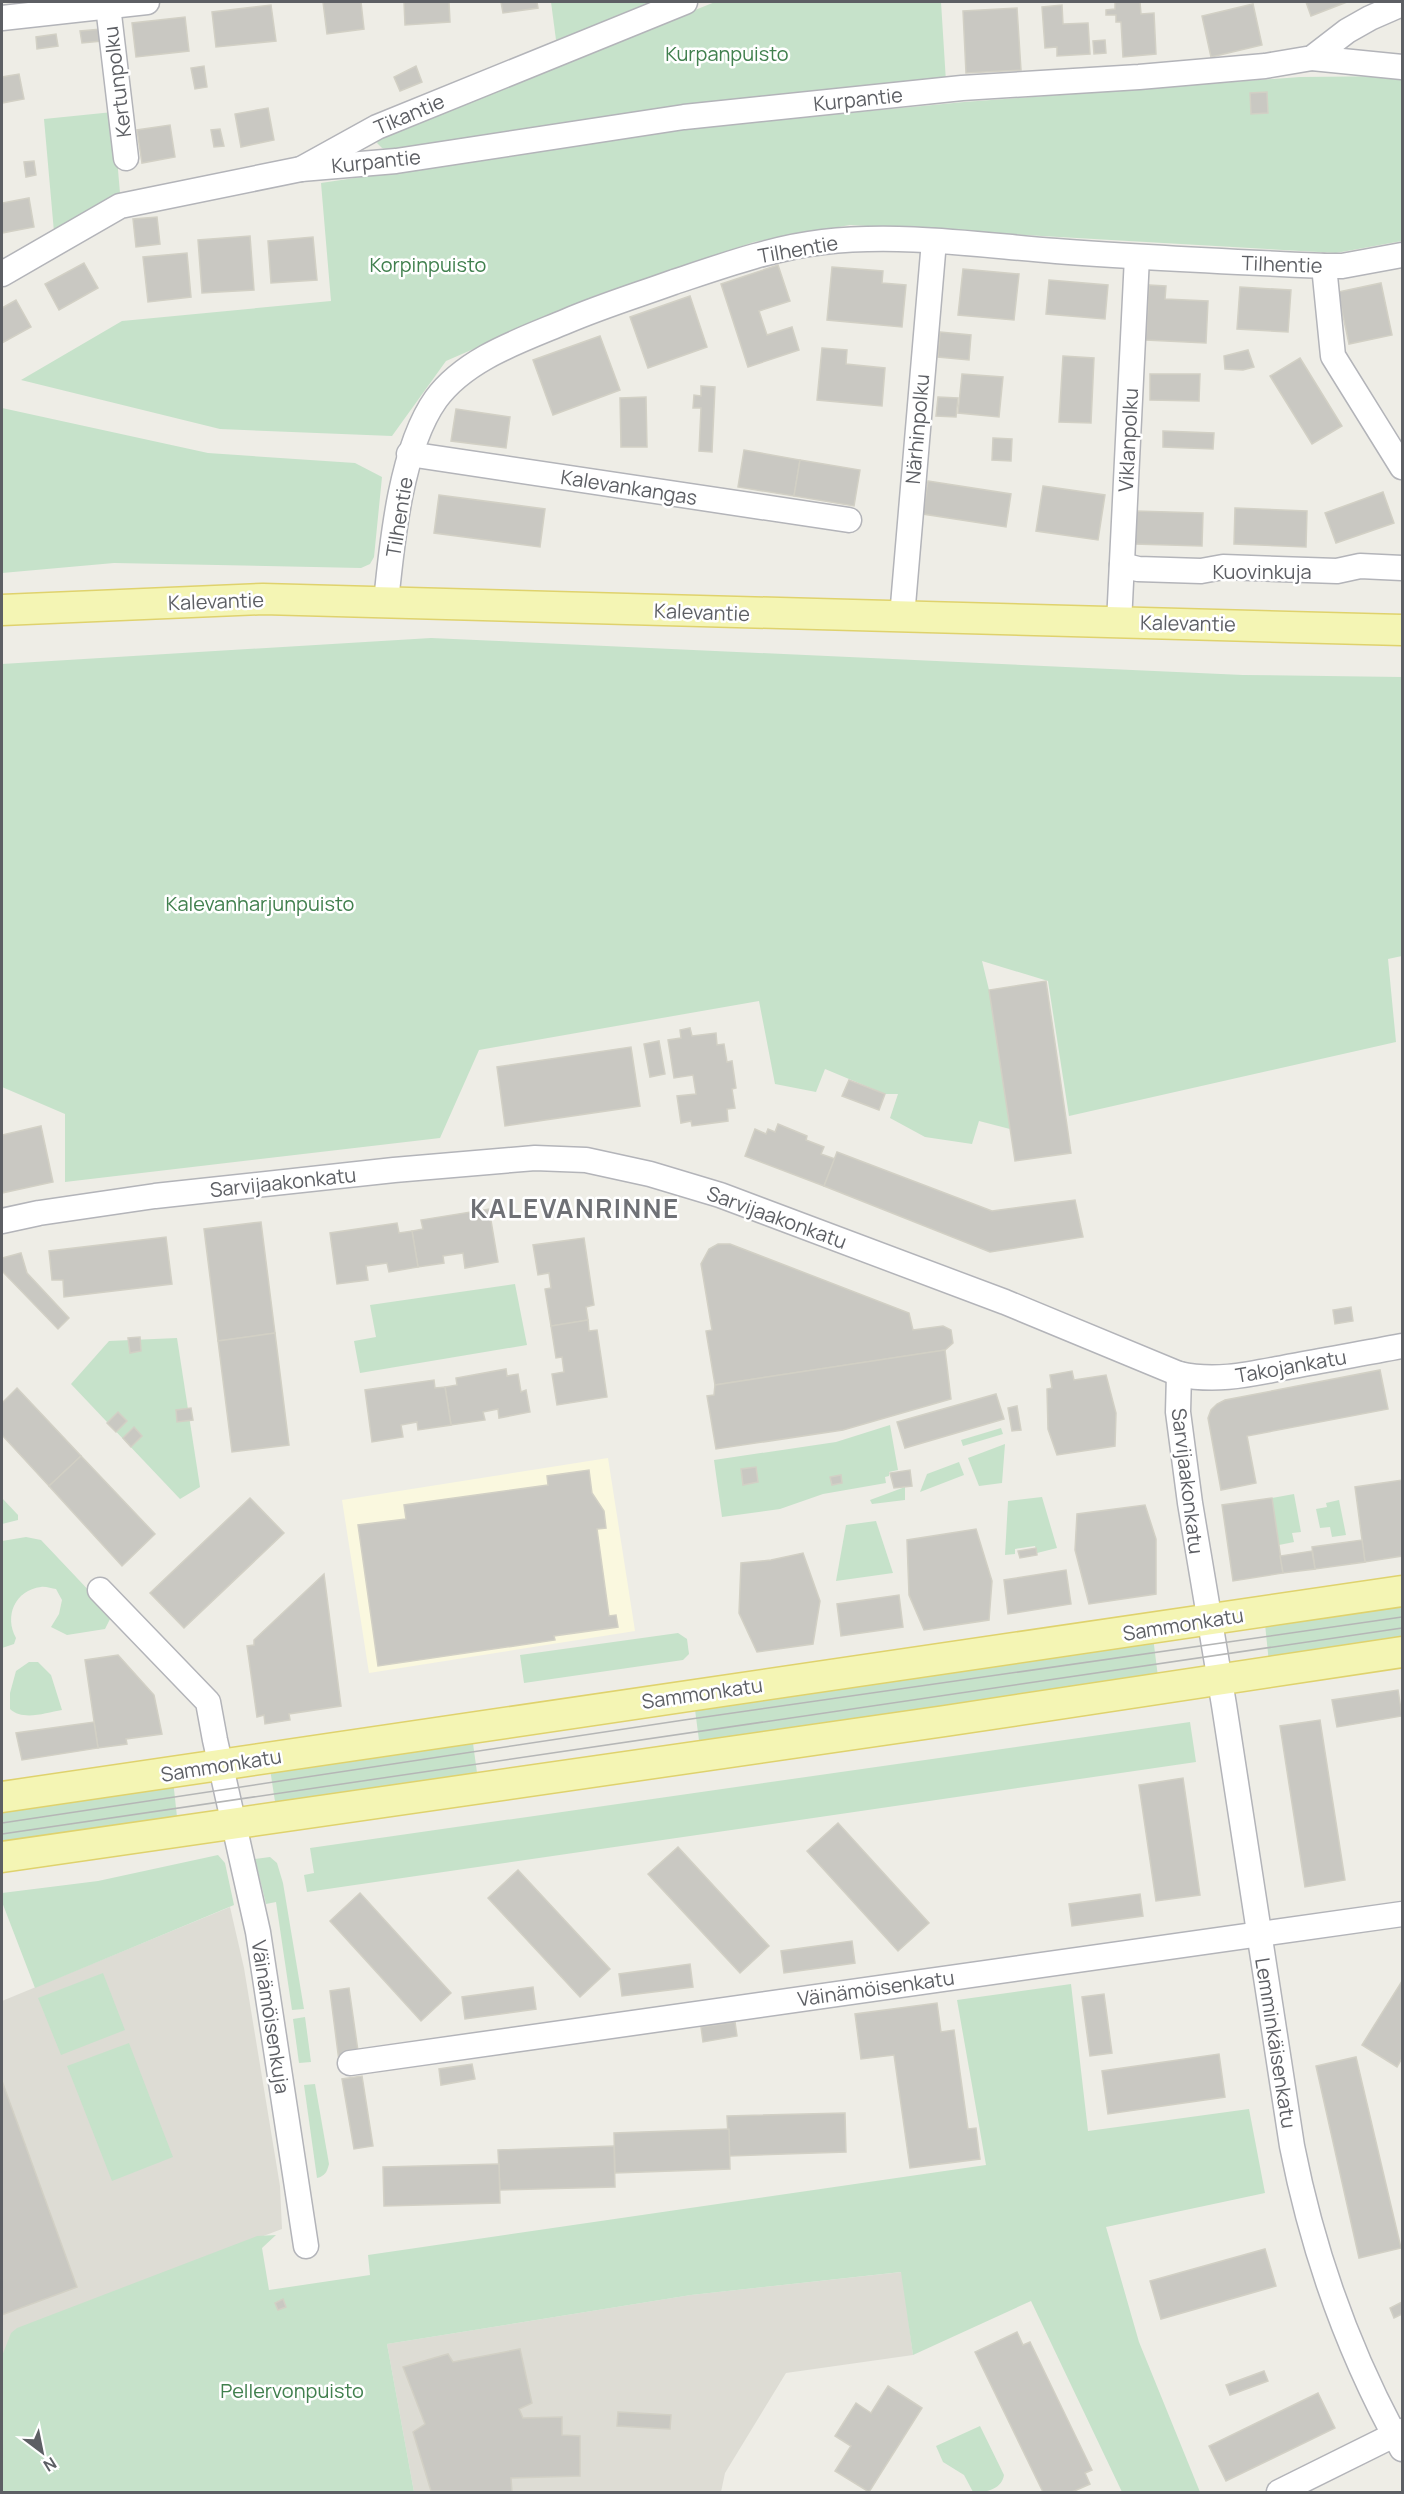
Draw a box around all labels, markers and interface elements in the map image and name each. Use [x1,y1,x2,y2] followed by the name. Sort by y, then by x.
[97,25,137,139] street label: Kertunpolku
[665,40,789,67] park label: Kurpanpuisto
[812,81,904,117] street label: Kurpantie
[370,87,448,141] street label: Tikantie
[330,143,422,179] street label: Kurpantie
[756,229,840,269] street label: Tilhentie
[1241,249,1323,279] street label: Tilhentie
[370,251,487,278] park label: Korpinpuisto
[899,373,935,485] street label: Närhinpolku
[1112,387,1144,493] street label: Viklanpolku
[559,463,699,511] street label: Kalevankangas
[379,475,419,559] street label: Tilhentie
[1212,558,1312,585] street label: Kuovinkuja
[168,586,264,616] street label: Kalevantie
[654,597,750,627] street label: Kalevantie
[1140,609,1236,637] street label: Kalevantie
[166,890,355,917] park label: Kalevanharjunpuisto
[208,1161,358,1203] street label: Sarvijaakonkatu
[703,1179,851,1255] street label: Sarvijaakonkatu
[470,1190,680,1226] district label: KALEVANRINNE
[1233,1343,1349,1389] street label: Takojankatu
[1166,1406,1210,1556] street label: Sarvijaakonkatu
[1121,1601,1245,1647] street label: Sammonkatu
[640,1671,764,1715] street label: Sammonkatu
[159,1742,283,1788] street label: Sammonkatu
[246,1938,296,2096] street label: Väinämöisenkuja
[1249,1956,1303,2130] street label: Lemminkäisenkatu
[796,1964,956,2012] street label: Väinämöisenkatu
[220,2377,364,2404] park label: Pellervonpuisto
[12,2422,72,2482] north arrow
[39,2452,61,2477] text: N

